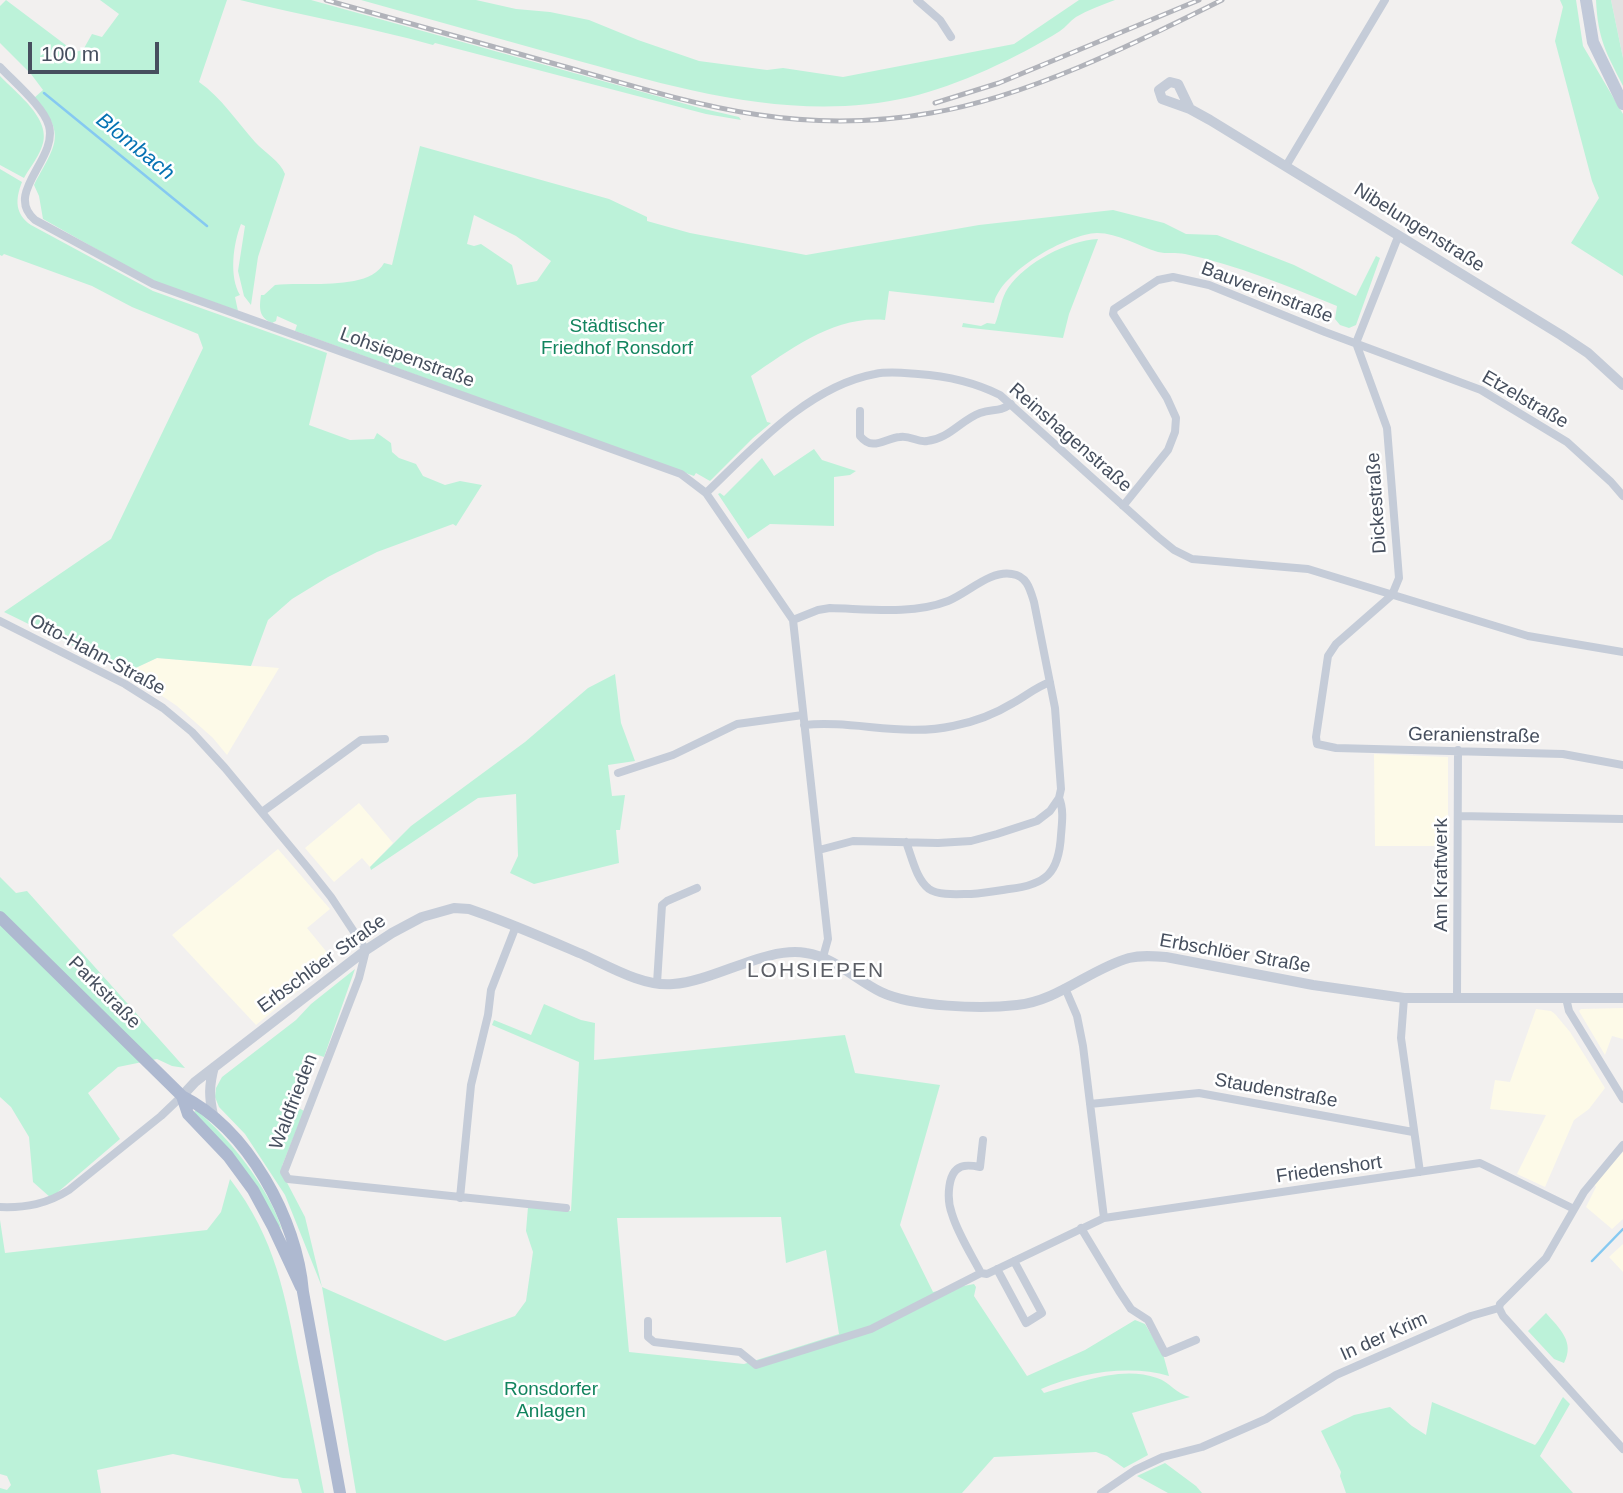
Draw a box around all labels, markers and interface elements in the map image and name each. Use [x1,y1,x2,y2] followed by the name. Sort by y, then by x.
[32,28,163,72] scale bar
[41,42,99,65] text: 100 m
[91,108,179,186] water label: Blombach
[1349,179,1489,277] street label: Nibelungenstraße
[1198,257,1336,329] street label: Bauvereinstraße
[541,316,693,360] park label: Städtischer Friedhof Ronsdorf
[337,323,477,393] street label: Lohsiepenstraße
[1478,366,1572,434] street label: Etzelstraße
[1004,378,1136,498] street label: Reinshagenstraße
[1362,452,1392,554] street label: Dickestraße
[25,609,169,701] street label: Otto-Hahn-Straße
[1408,723,1540,749] street label: Geranienstraße
[1431,818,1453,932] street label: Am Kraftwerk
[253,910,391,1018] street label: Erbschlöer Straße
[1158,929,1312,979] street label: Erbschlöer Straße
[63,952,145,1034] street label: Parkstraße
[748,958,884,984] district label: LOHSIEPEN
[265,1051,323,1153] street label: Waldfrieden
[1213,1069,1339,1113] street label: Staudenstraße
[1275,1151,1383,1189] street label: Friedenshort
[1337,1308,1431,1366] street label: In der Krim
[504,1379,598,1423] park label: Ronsdorfer Anlagen

